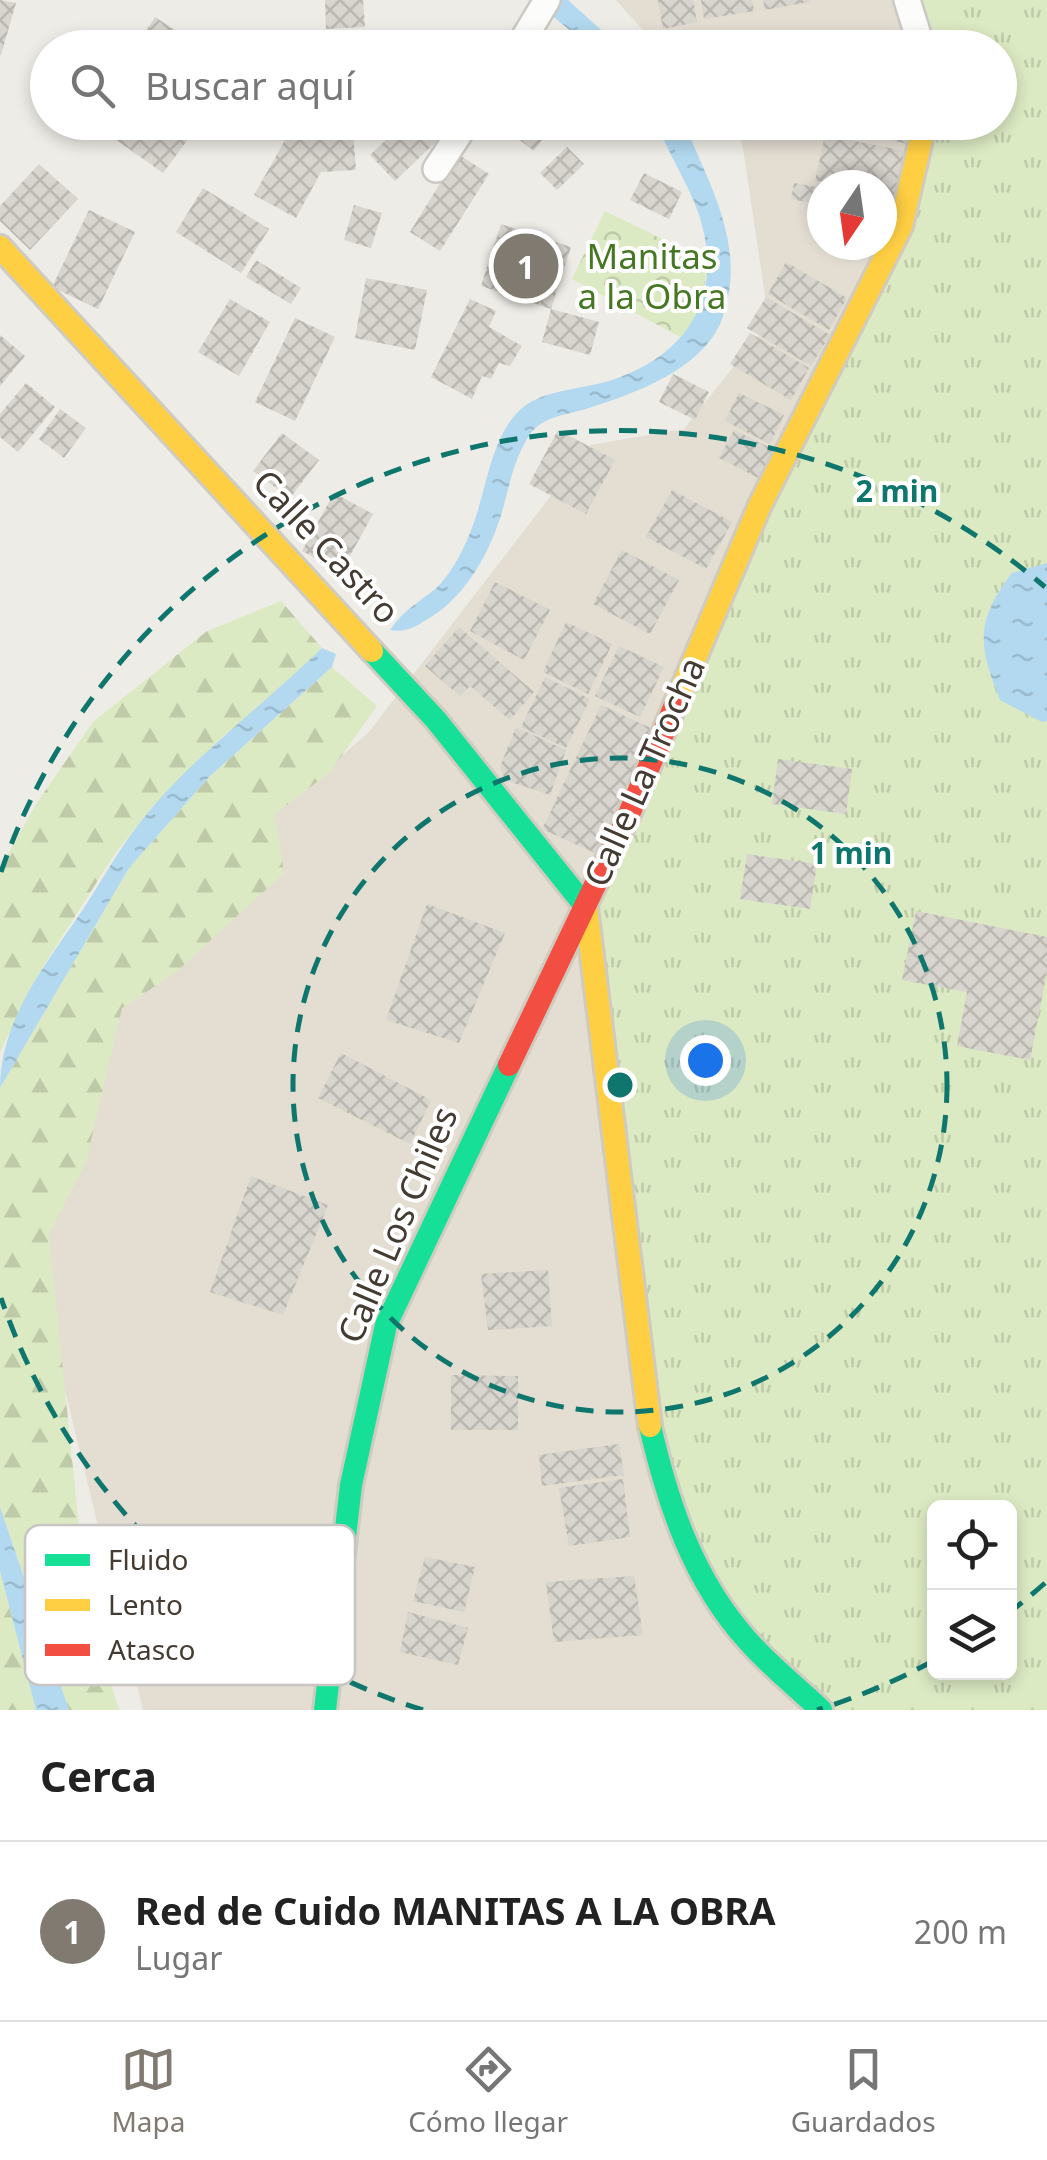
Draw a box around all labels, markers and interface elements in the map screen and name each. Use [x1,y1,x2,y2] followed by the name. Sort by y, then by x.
[30,30,1017,140] search box
[65,58,120,113] icon: search
[145,59,355,111] text: Buscar aquí
[807,170,897,260] north arrow
[494,228,558,304] pin: 1
[578,232,726,319] park label: Manitas a la Obra
[244,459,411,633] street label: Calle Castro
[856,470,938,511] text: 2 min
[572,649,715,894] street label: Calle La Trocha
[810,832,892,873] text: 1 min
[680,1035,731,1086] your location
[602,1067,638,1103] centre of rings
[326,1099,468,1350] street label: Calle Los Chiles
[927,1500,1017,1680] map controls
[927,1500,1017,1590] button: locate
[25,1525,355,1685] legend
[108,1540,188,1578] text: Fluido
[108,1585,183,1623] text: Lento
[927,1590,1017,1680] button: layers
[108,1630,196,1668] text: Atasco
[40,1747,157,1804] text: Cerca
[135,1884,776,1936] text: Red de Cuido MANITAS A LA OBRA
[63,1910,82,1953] text: 1
[914,1910,1007,1953] text: 200 m
[135,1936,222,1979] text: Lugar
[111,2042,185,2140] tab: Mapa
[408,2042,568,2140] tab: Cómo llegar
[791,2042,936,2140] tab: Guardados

